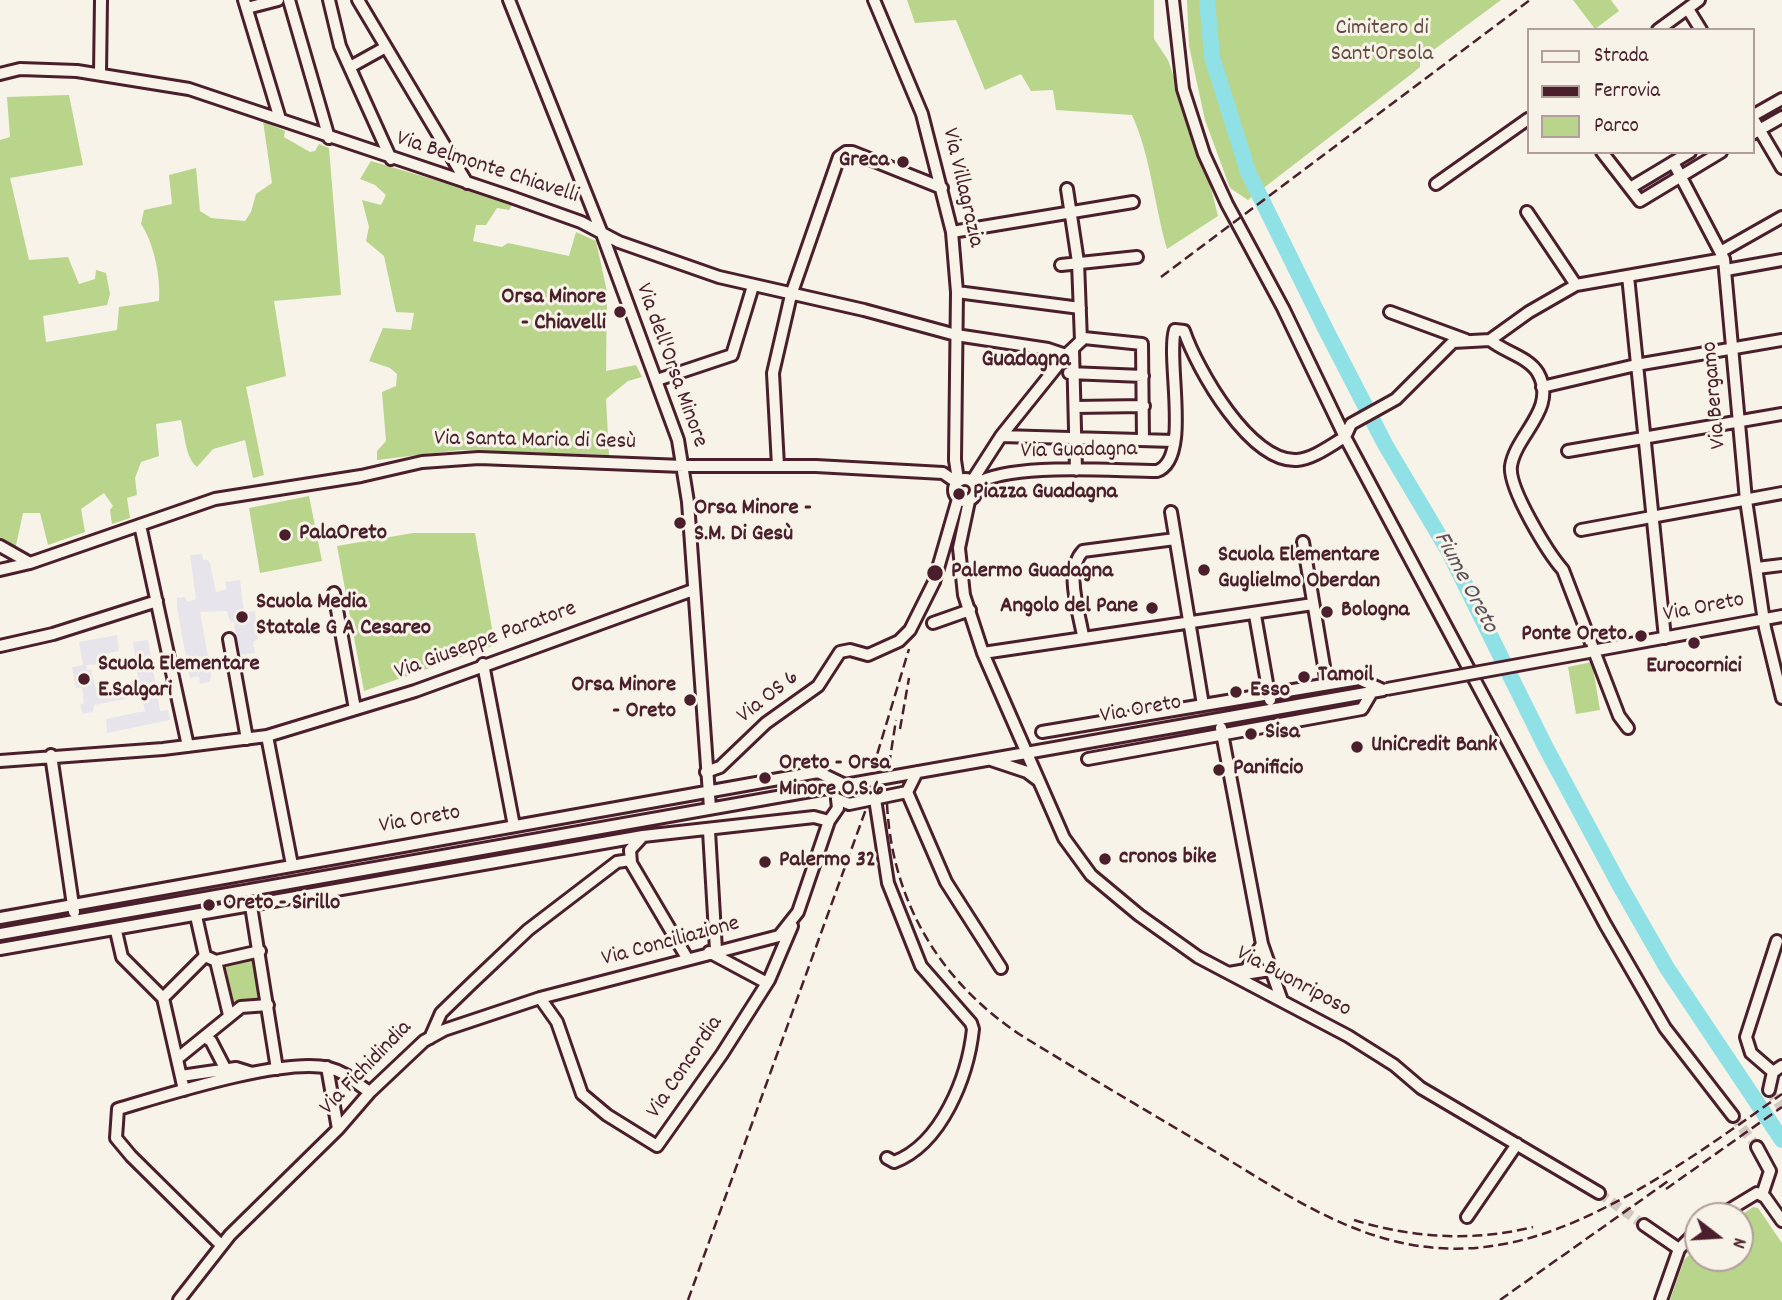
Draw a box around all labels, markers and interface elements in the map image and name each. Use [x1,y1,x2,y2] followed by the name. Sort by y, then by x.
[1331,16,1433,70] park label: Cimitero di Sant'Orsola
[1526,28,1754,154] legend
[1594,42,1648,72] text: Strada
[1594,77,1660,107] text: Ferrovia
[1594,112,1639,142] text: Parco
[934,126,988,250] street label: Via Villagrazia
[392,127,582,211] street label: Via Belmonte Chiavelli
[839,148,889,176] place label: Greca
[895,154,911,170] marker: Greca
[628,280,712,452] street label: Via dell'Orsa Minore
[501,285,606,339] place label: Orsa Minore - Chiavelli
[612,304,628,320] marker: Orsa Minore - Chiavelli
[1698,340,1734,450] street label: Via Bergamo
[981,348,1071,376] district label: Guadagna
[434,426,636,458] street label: Via Santa Maria di Gesù
[1020,437,1138,467] street label: Via Guadagna
[973,480,1117,508] place label: Piazza Guadagna
[951,486,967,502] marker: Piazza Guadagna
[694,496,812,550] place label: Orsa Minore - S.M. Di Gesù
[672,515,688,531] marker: Orsa Minore - S.M. Di Gesù
[299,521,387,549] place label: PalaOreto
[277,527,293,543] marker: PalaOreto
[1425,527,1503,639] water label: Fiume Oreto
[1218,543,1380,597] place label: Scuola Elementare Guglielmo Oberdan
[951,559,1113,587] place label: Palermo Guadagna
[1196,562,1212,578] marker: Scuola Elementare Guglielmo Oberdan
[925,563,945,583] marker: Palermo Guadagna
[1661,588,1747,630] street label: Via Oreto
[256,590,431,644] place label: Scuola Media Statale G A Cesareo
[1000,594,1138,622] place label: Angolo del Pane
[391,596,581,688] street label: Via Giuseppe Paratore
[1341,598,1409,626] place label: Bologna
[1144,600,1160,616] marker: Angolo del Pane
[1319,604,1335,620] marker: Bologna
[234,609,250,625] marker: Scuola Media Statale G A Cesareo
[1521,622,1627,650] place label: Ponte Oreto
[1633,628,1649,644] marker: Ponte Oreto
[1686,635,1702,651] marker: Eurocornici
[98,652,260,706] place label: Scuola Elementare E.Salgari
[1646,654,1742,682] place label: Eurocornici
[1318,663,1374,691] place label: Tamoil
[732,665,806,731] street label: Via OS 6
[1296,669,1312,685] marker: Tamoil
[76,671,92,687] marker: Scuola Elementare E.Salgari
[571,673,676,727] place label: Orsa Minore - Oreto
[1250,678,1290,706] place label: Esso
[1228,684,1244,700] marker: Esso
[1098,690,1184,732] street label: Via Oreto
[682,692,698,708] marker: Orsa Minore - Oreto
[1265,720,1300,748] place label: Sisa
[1243,726,1259,742] marker: Sisa
[1371,733,1497,761] place label: UniCredit Bank
[1349,739,1365,755] marker: UniCredit Bank
[779,751,890,805] place label: Oreto - Orsa Minore O.S.6
[1233,756,1303,784] place label: Panificio
[1211,762,1227,778] marker: Panificio
[757,770,773,786] marker: Oreto - Orsa Minore O.S.6
[377,800,463,842] street label: Via Oreto
[1119,845,1217,873] place label: cronos bike
[779,848,876,876] place label: Palermo 32
[1097,851,1113,867] marker: cronos bike
[757,854,773,870] marker: Palermo 32
[223,891,340,919] place label: Oreto - Sirillo
[201,897,217,913] marker: Oreto - Sirillo
[599,911,743,975] street label: Via Conciliazione
[1231,941,1355,1025] street label: Via Buonriposo
[642,1012,730,1124] street label: Via Concordia
[315,1016,419,1122] street label: Via Fichidindia
[1684,1202,1754,1272] north arrow
[1723,1234,1752,1251] text: N

